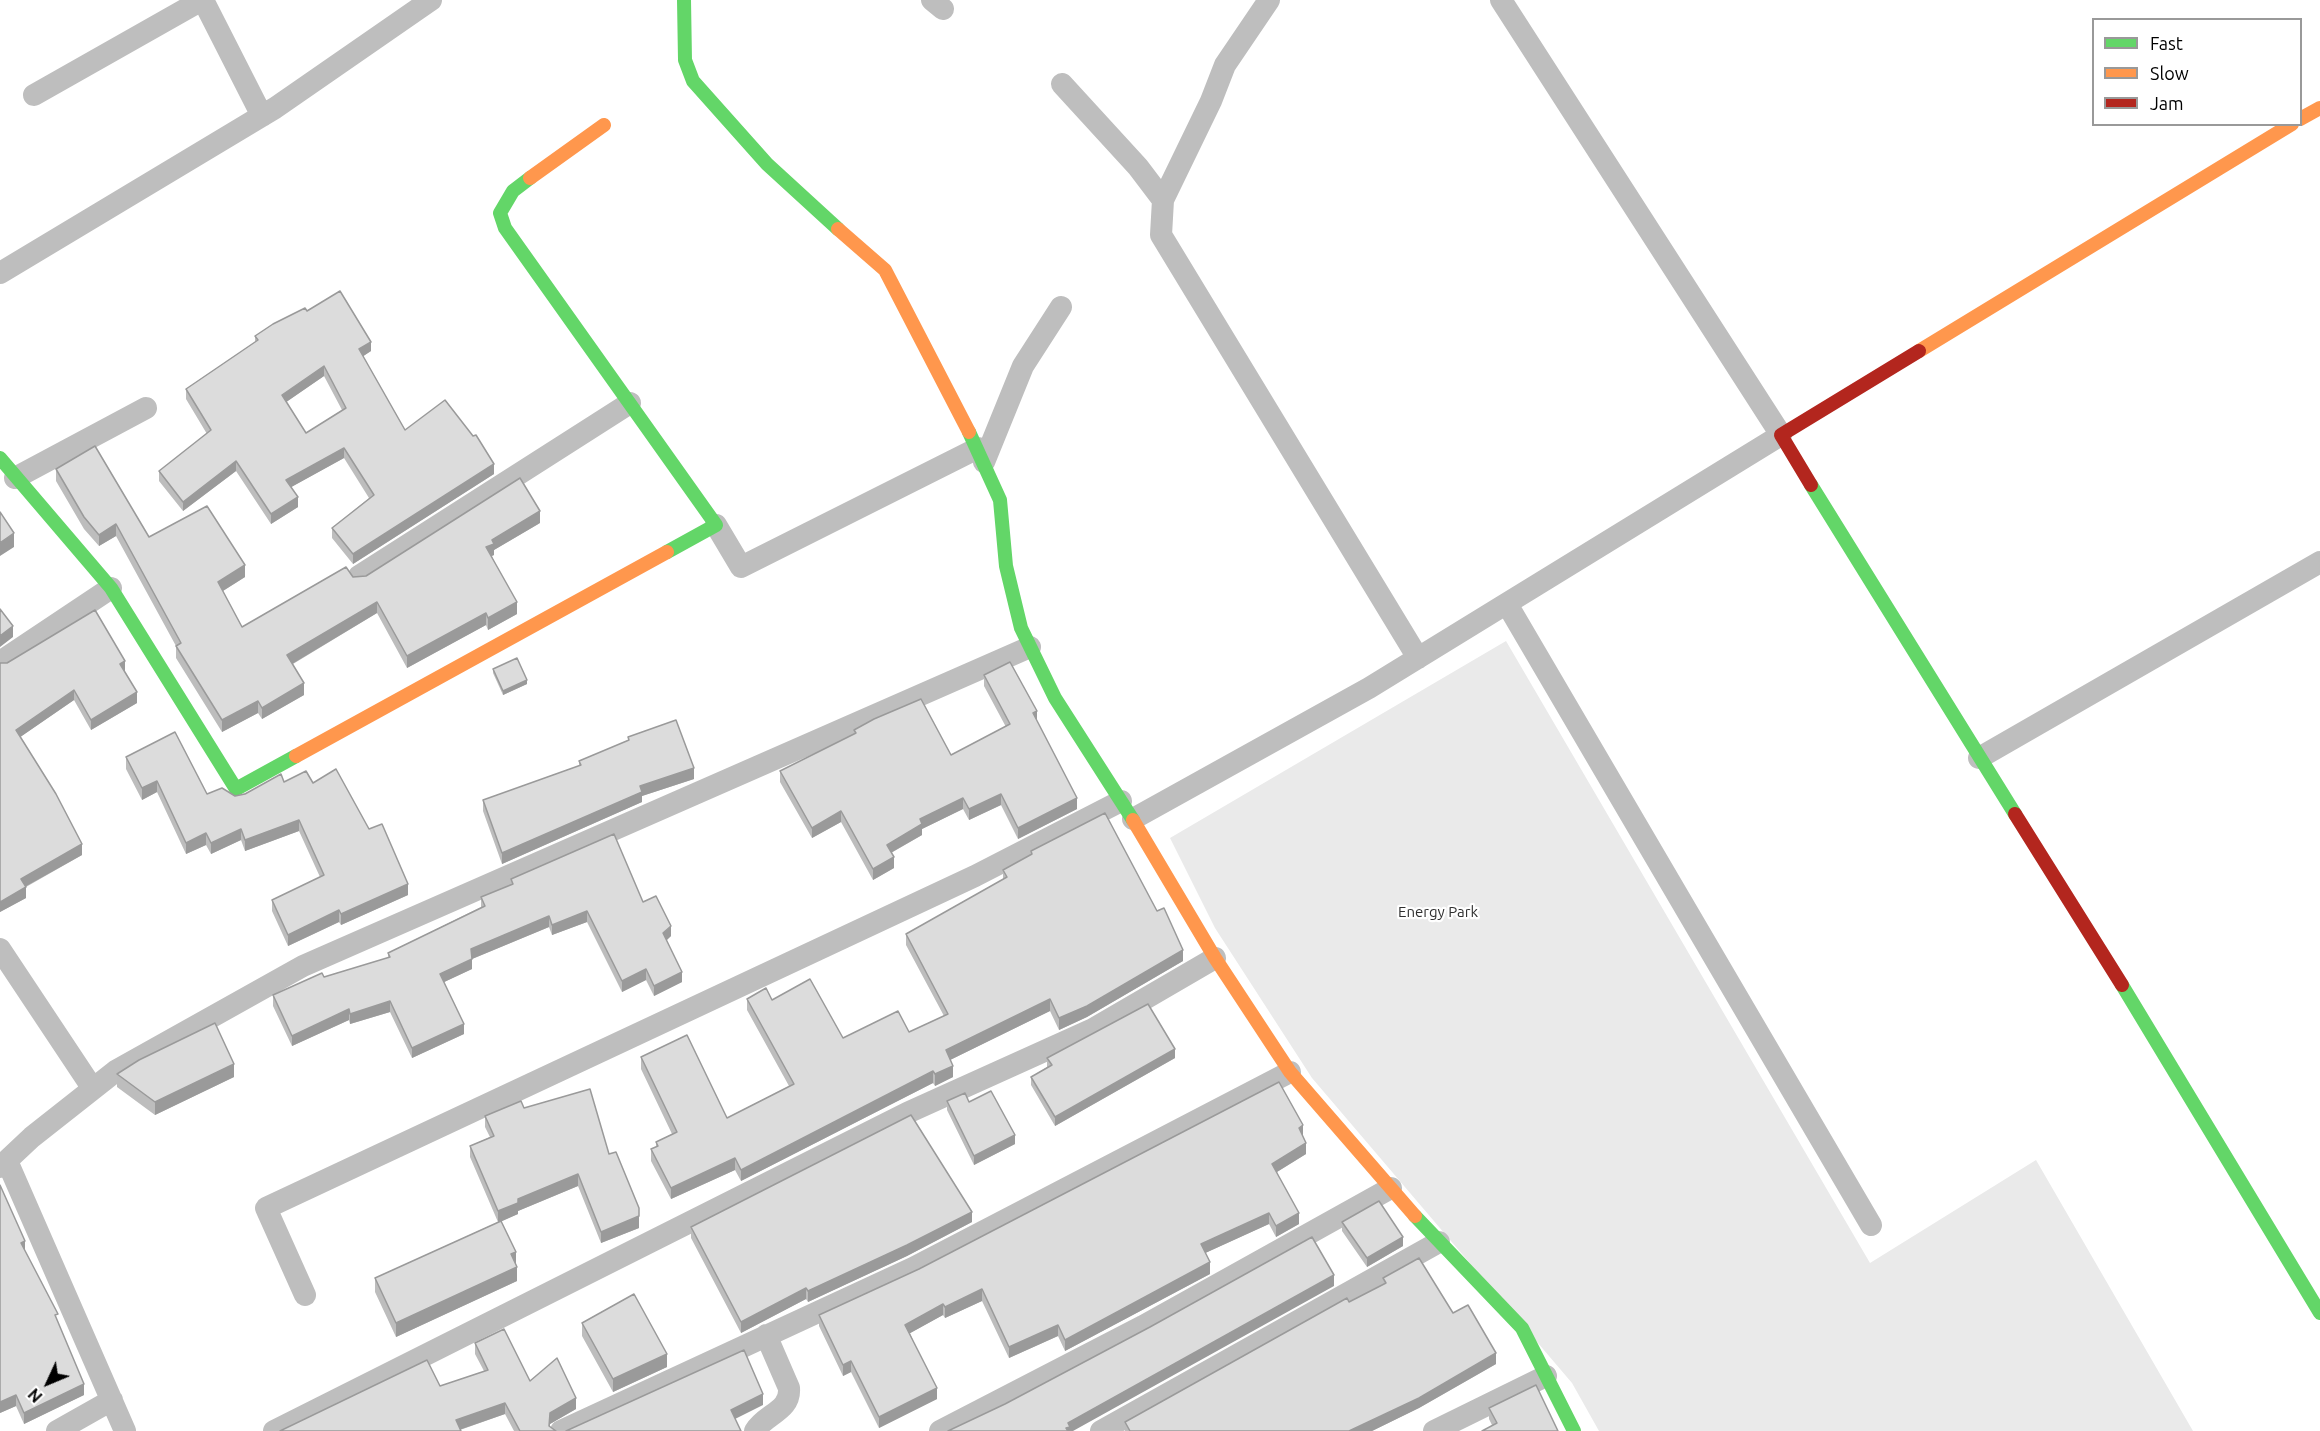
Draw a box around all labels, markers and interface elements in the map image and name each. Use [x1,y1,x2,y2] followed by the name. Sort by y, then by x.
[2092,18,2302,126] legend
[2150,33,2183,53] text: Fast
[2150,63,2189,83] text: Slow
[2150,93,2184,113] text: Jam
[1398,903,1478,921] park label: Energy Park
[18,1353,78,1413] north arrow
[24,1385,46,1406] text: N

